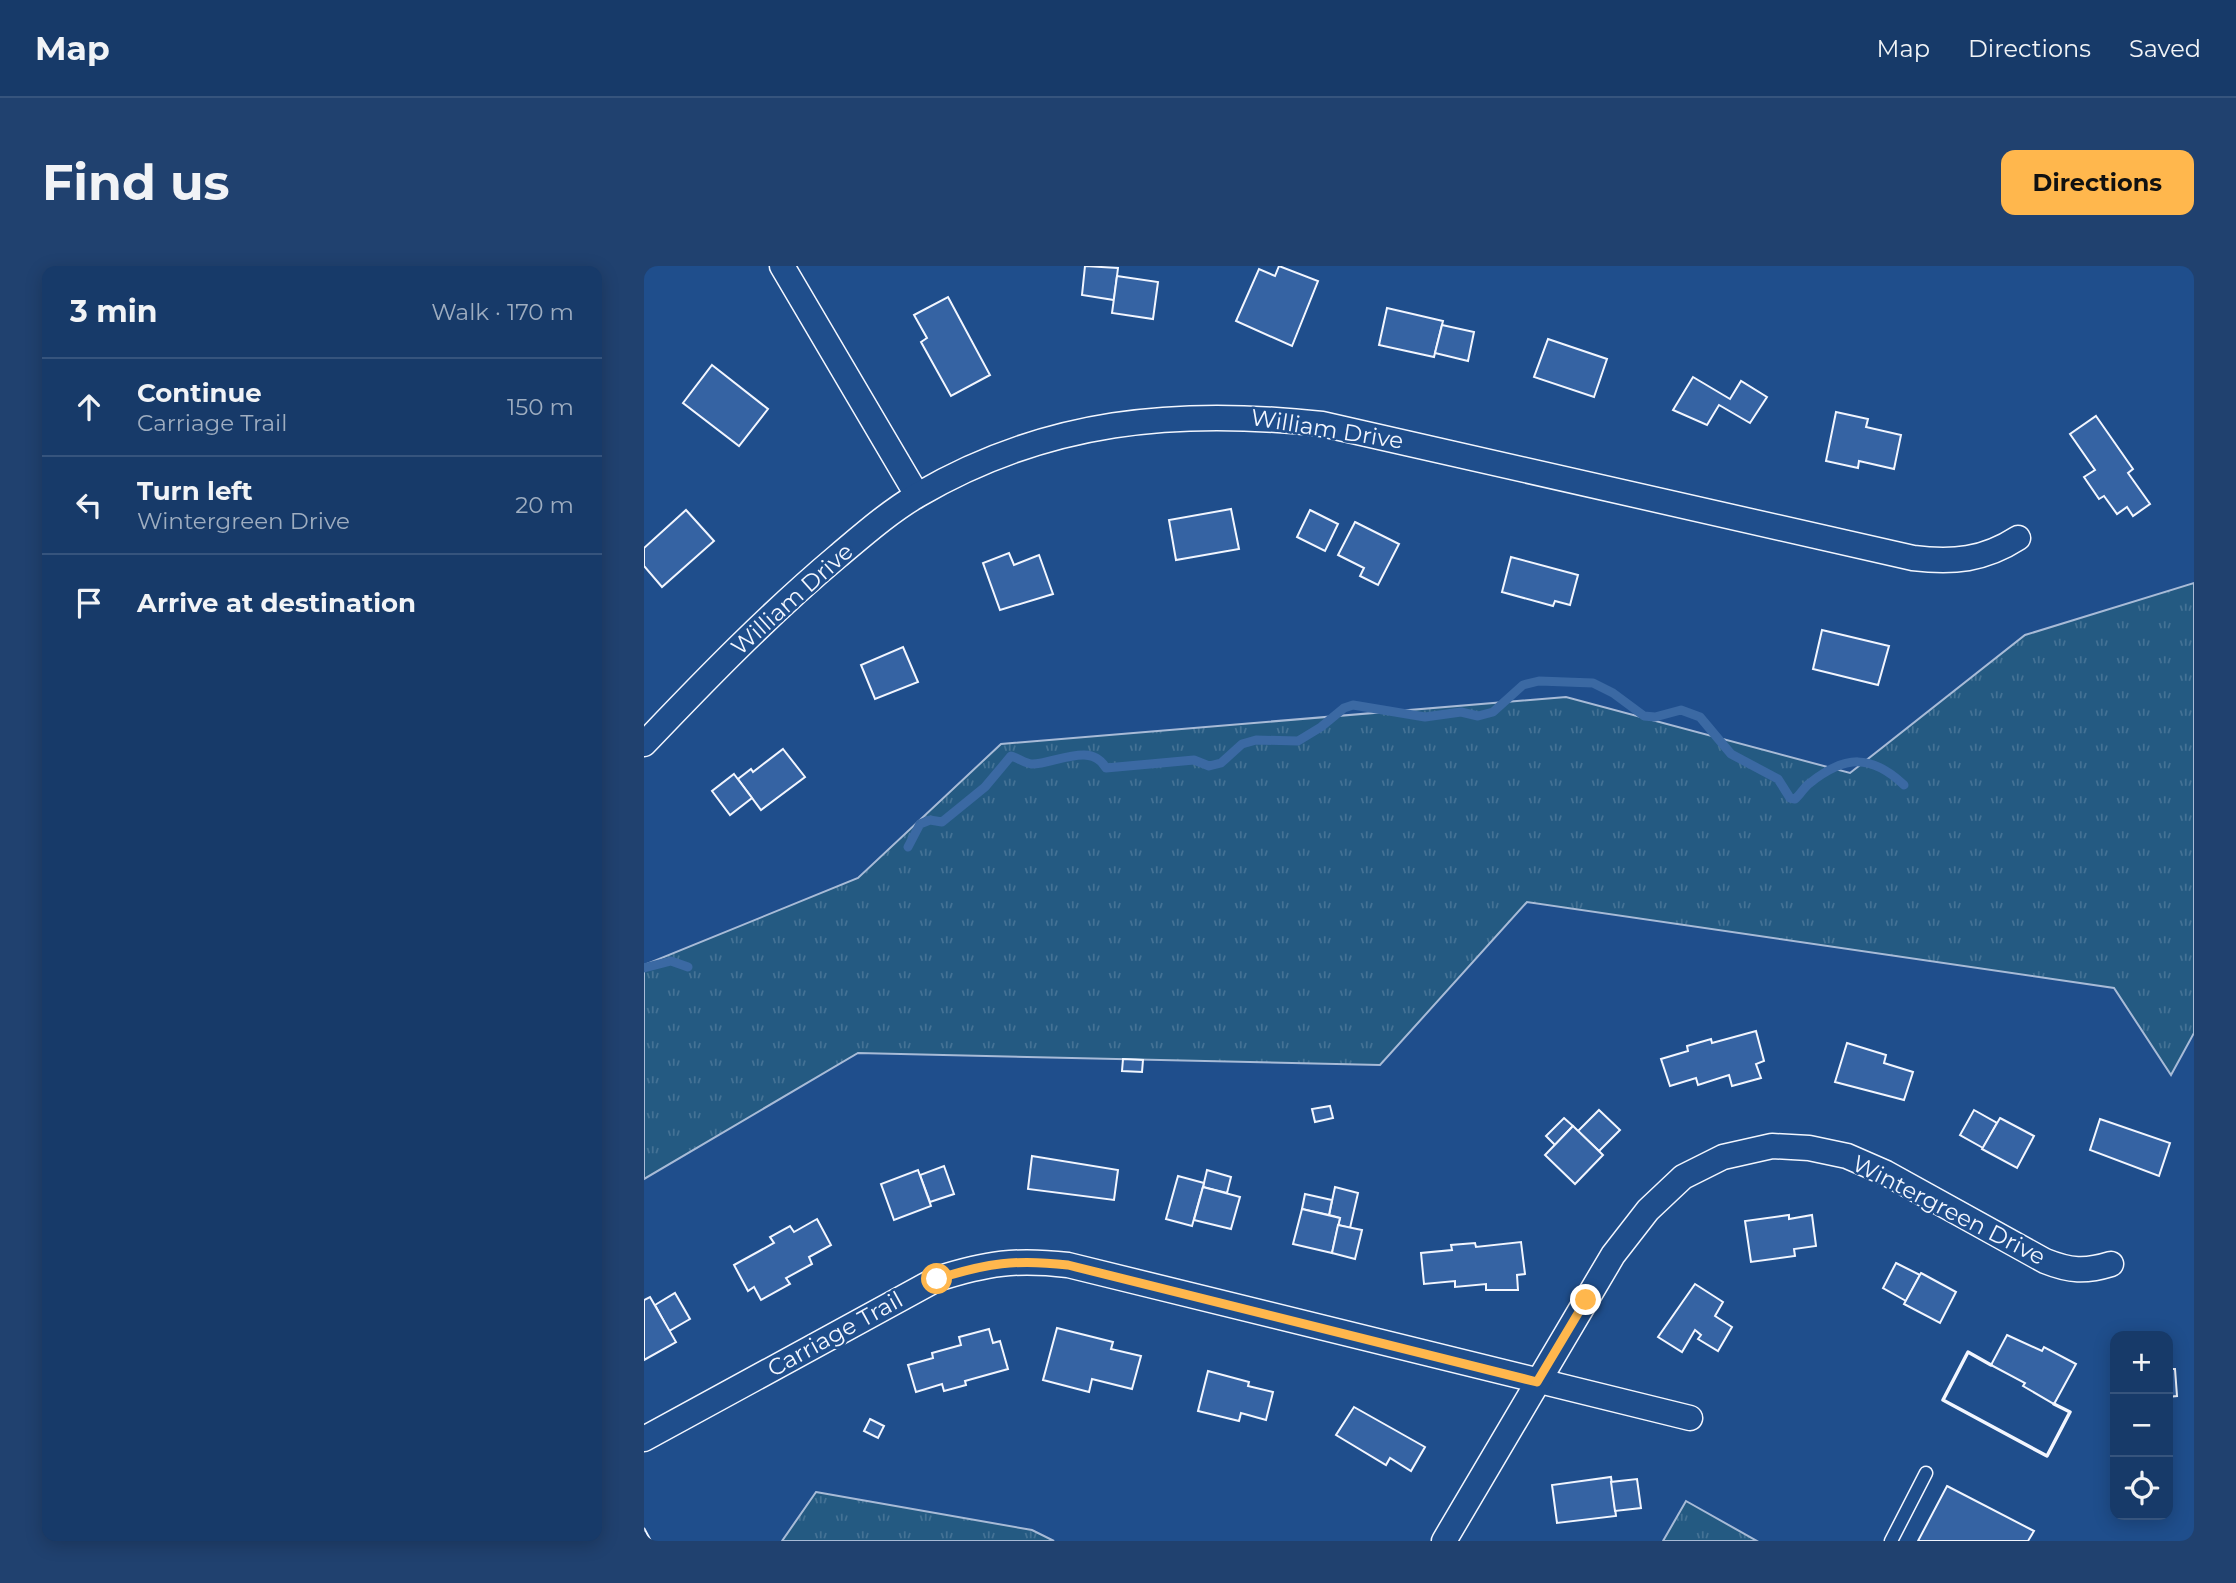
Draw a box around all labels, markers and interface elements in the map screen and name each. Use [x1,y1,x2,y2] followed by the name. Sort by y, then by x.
[35,28,110,68] text: Map
[1877,34,1930,63] text: Map
[1968,34,2091,63] text: Directions
[2129,34,2201,63] text: Saved
[2001,150,2194,215] button: Directions
[42,153,230,212] text: Find us
[70,293,157,330] text: 3 min
[431,298,574,326] text: Walk · 170 m
[137,377,262,409] text: Continue
[70,388,108,426] icon: ahead
[507,393,574,421] text: 150 m
[1249,403,1405,455] street label: William Drive
[137,409,287,437] text: Carriage Trail
[137,475,253,507] text: Turn left
[70,486,108,524] icon: left
[515,491,574,519] text: 20 m
[137,507,350,535] text: Wintergreen Drive
[725,537,859,661] street label: William Drive
[70,584,108,622] icon: arrive
[137,587,416,619] text: Arrive at destination
[1848,1149,2050,1271] street label: Wintergreen Drive
[921,1263,952,1294] route start
[1570,1284,1601,1315] route end
[762,1285,908,1383] street label: Carriage Trail
[2110,1331,2173,1520] map controls
[2110,1331,2173,1394] button: +
[2110,1394,2173,1457] button: −
[2110,1457,2173,1520] button: locate

